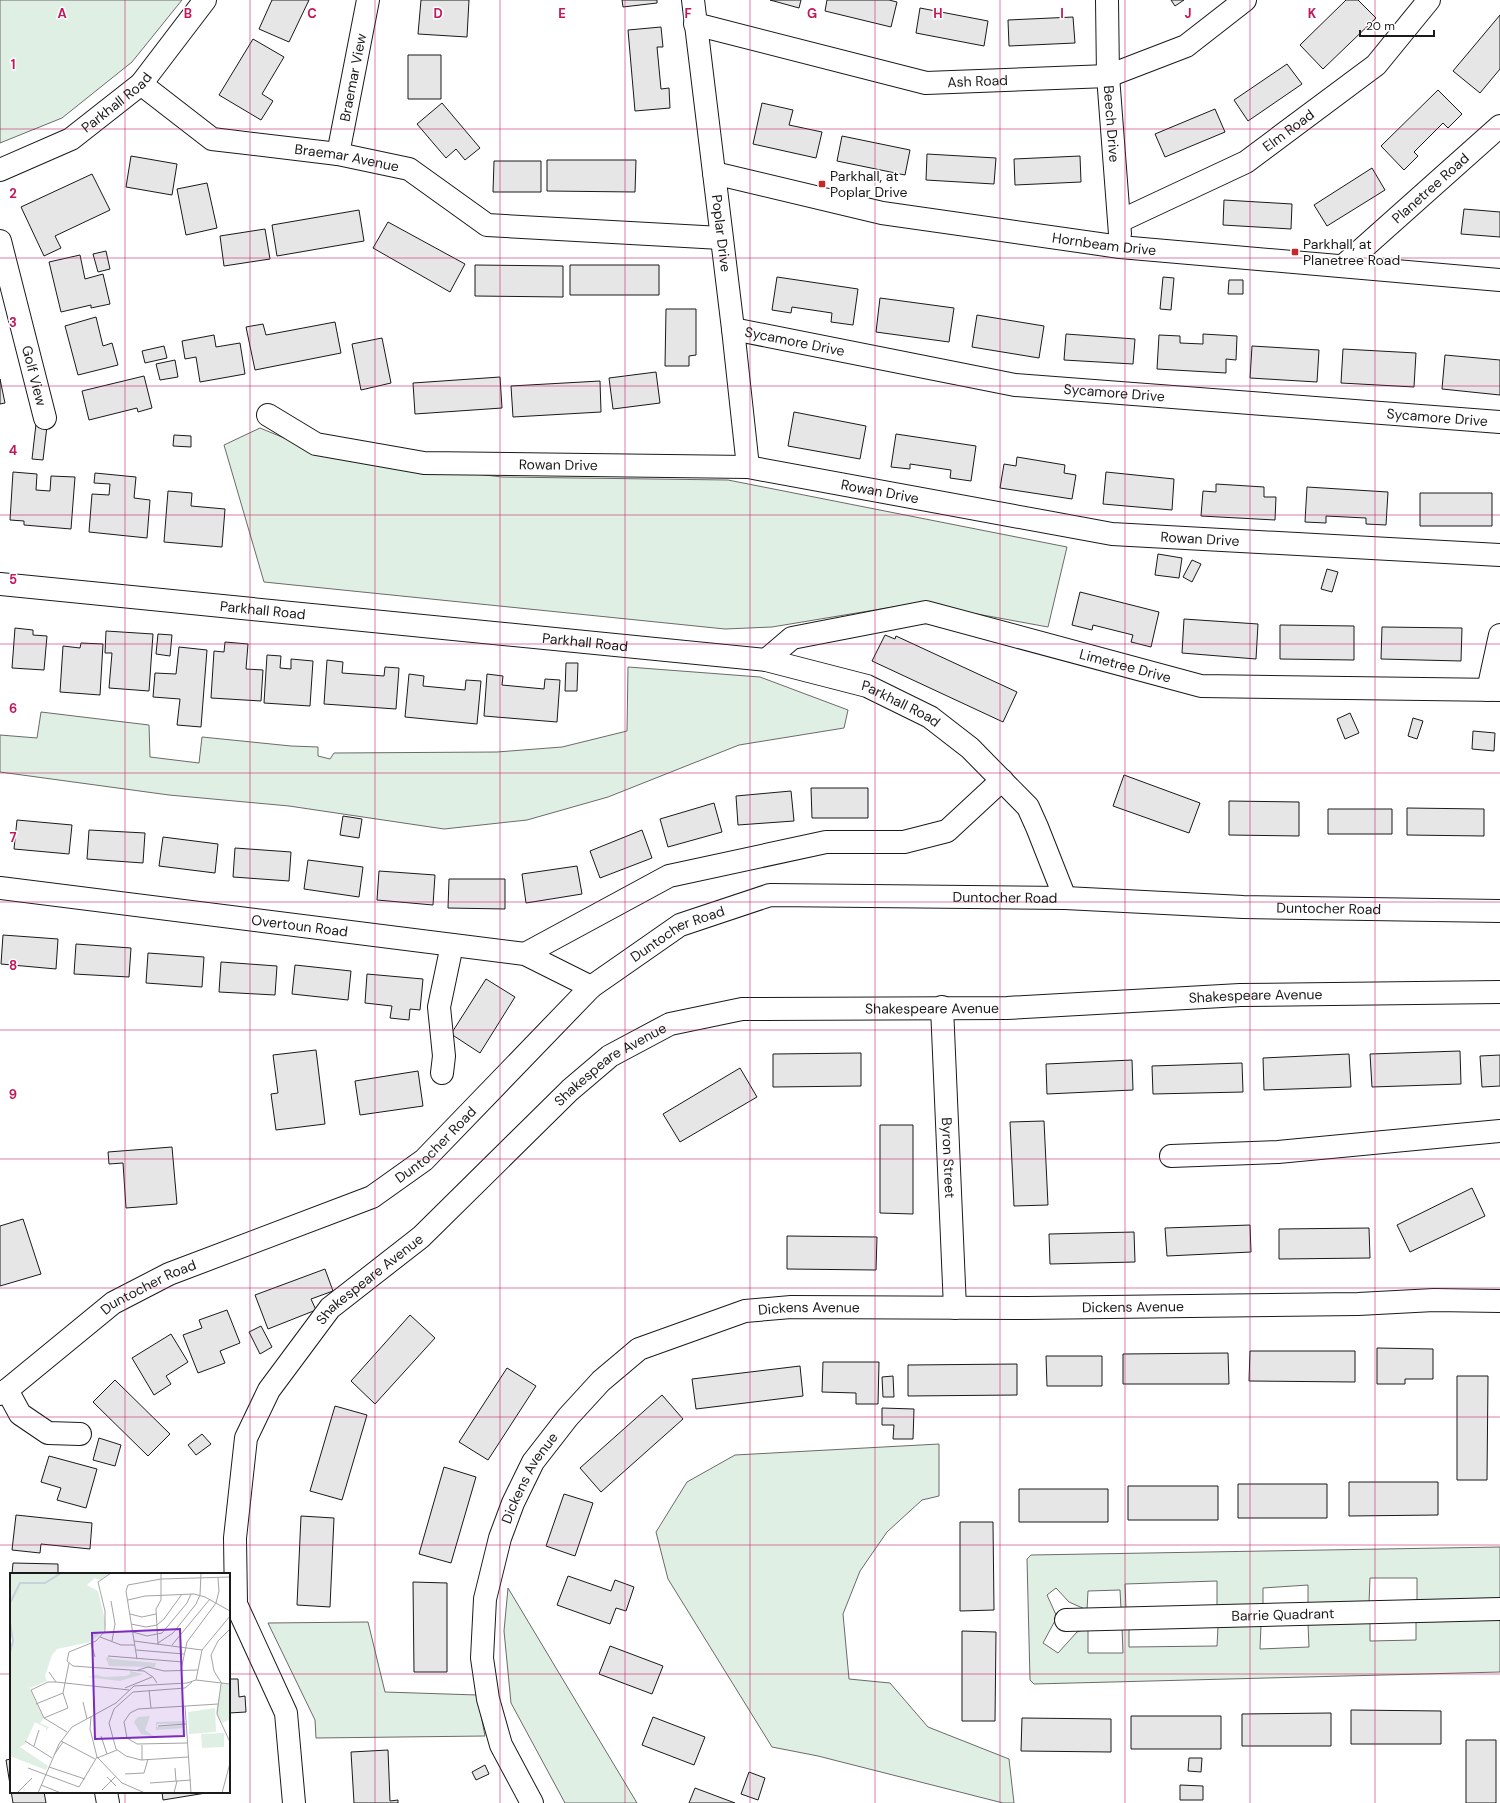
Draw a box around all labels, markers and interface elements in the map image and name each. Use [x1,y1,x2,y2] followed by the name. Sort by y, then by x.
[57,5,67,22] text: A
[184,5,192,22] text: B
[307,5,317,22] text: C
[433,5,443,22] text: D
[558,5,566,22] text: E
[684,5,692,22] text: F
[807,5,817,22] text: G
[933,5,943,22] text: H
[1060,5,1064,22] text: I
[1184,5,1192,22] text: J
[1308,5,1317,22] text: K
[1360,12,1434,38] scale bar
[1366,18,1395,34] text: 20 m
[336,32,370,123] street label: Braemar View
[11,56,15,73] text: 1
[78,69,156,136] street label: Parkhall Road
[947,71,1008,91] street label: Ash Road
[1100,85,1124,163] street label: Beech Drive
[1259,105,1318,156] street label: Elm Road
[294,140,401,176] street label: Braemar Avenue
[1388,149,1473,227] street label: Planetree Road
[830,167,908,201] place label: Parkhall, at Poplar Drive
[817,179,827,189] marker: Parkhall, at Poplar Drive
[9,185,17,202] text: 2
[708,194,735,273] street label: Poplar Drive
[1051,228,1157,259] street label: Hornbeam Drive
[1303,235,1400,269] place label: Parkhall, at Planetree Road
[1290,247,1300,257] marker: Parkhall, at Planetree Road
[9,314,17,331] text: 3
[743,323,846,360] street label: Sycamore Drive
[18,344,51,408] street label: Golf View
[1063,380,1166,405] street label: Sycamore Drive
[1386,404,1489,430] street label: Sycamore Drive
[9,442,17,459] text: 4
[519,455,598,474] street label: Rowan Drive
[840,475,921,507] street label: Rowan Drive
[1160,528,1240,550] street label: Rowan Drive
[9,571,17,588] text: 5
[219,597,306,623] street label: Parkhall Road
[541,629,629,655] street label: Parkhall Road
[1078,645,1173,687] street label: Limetree Drive
[860,676,944,731] street label: Parkhall Road
[9,700,17,717] text: 6
[10,829,17,846] text: 7
[952,888,1058,907] street label: Duntocher Road
[1276,899,1381,918] street label: Duntocher Road
[627,902,727,966] street label: Duntocher Road
[250,911,349,941] street label: Overtoun Road
[9,957,17,974] text: 8
[1188,985,1323,1007] street label: Shakespeare Avenue
[865,999,999,1018] street label: Shakespeare Avenue
[550,1019,669,1110] street label: Shakespeare Avenue
[9,1086,17,1103] text: 9
[391,1102,480,1187] street label: Duntocher Road
[938,1117,959,1199] street label: Byron Street
[312,1230,427,1328] street label: Shakespeare Avenue
[97,1256,199,1319] street label: Duntocher Road
[1082,1297,1184,1316] street label: Dickens Avenue
[757,1298,860,1319] street label: Dickens Avenue
[497,1429,562,1526] street label: Dickens Avenue
[10,1573,230,1793] inset map
[1231,1604,1335,1625] street label: Barrie Quadrant

